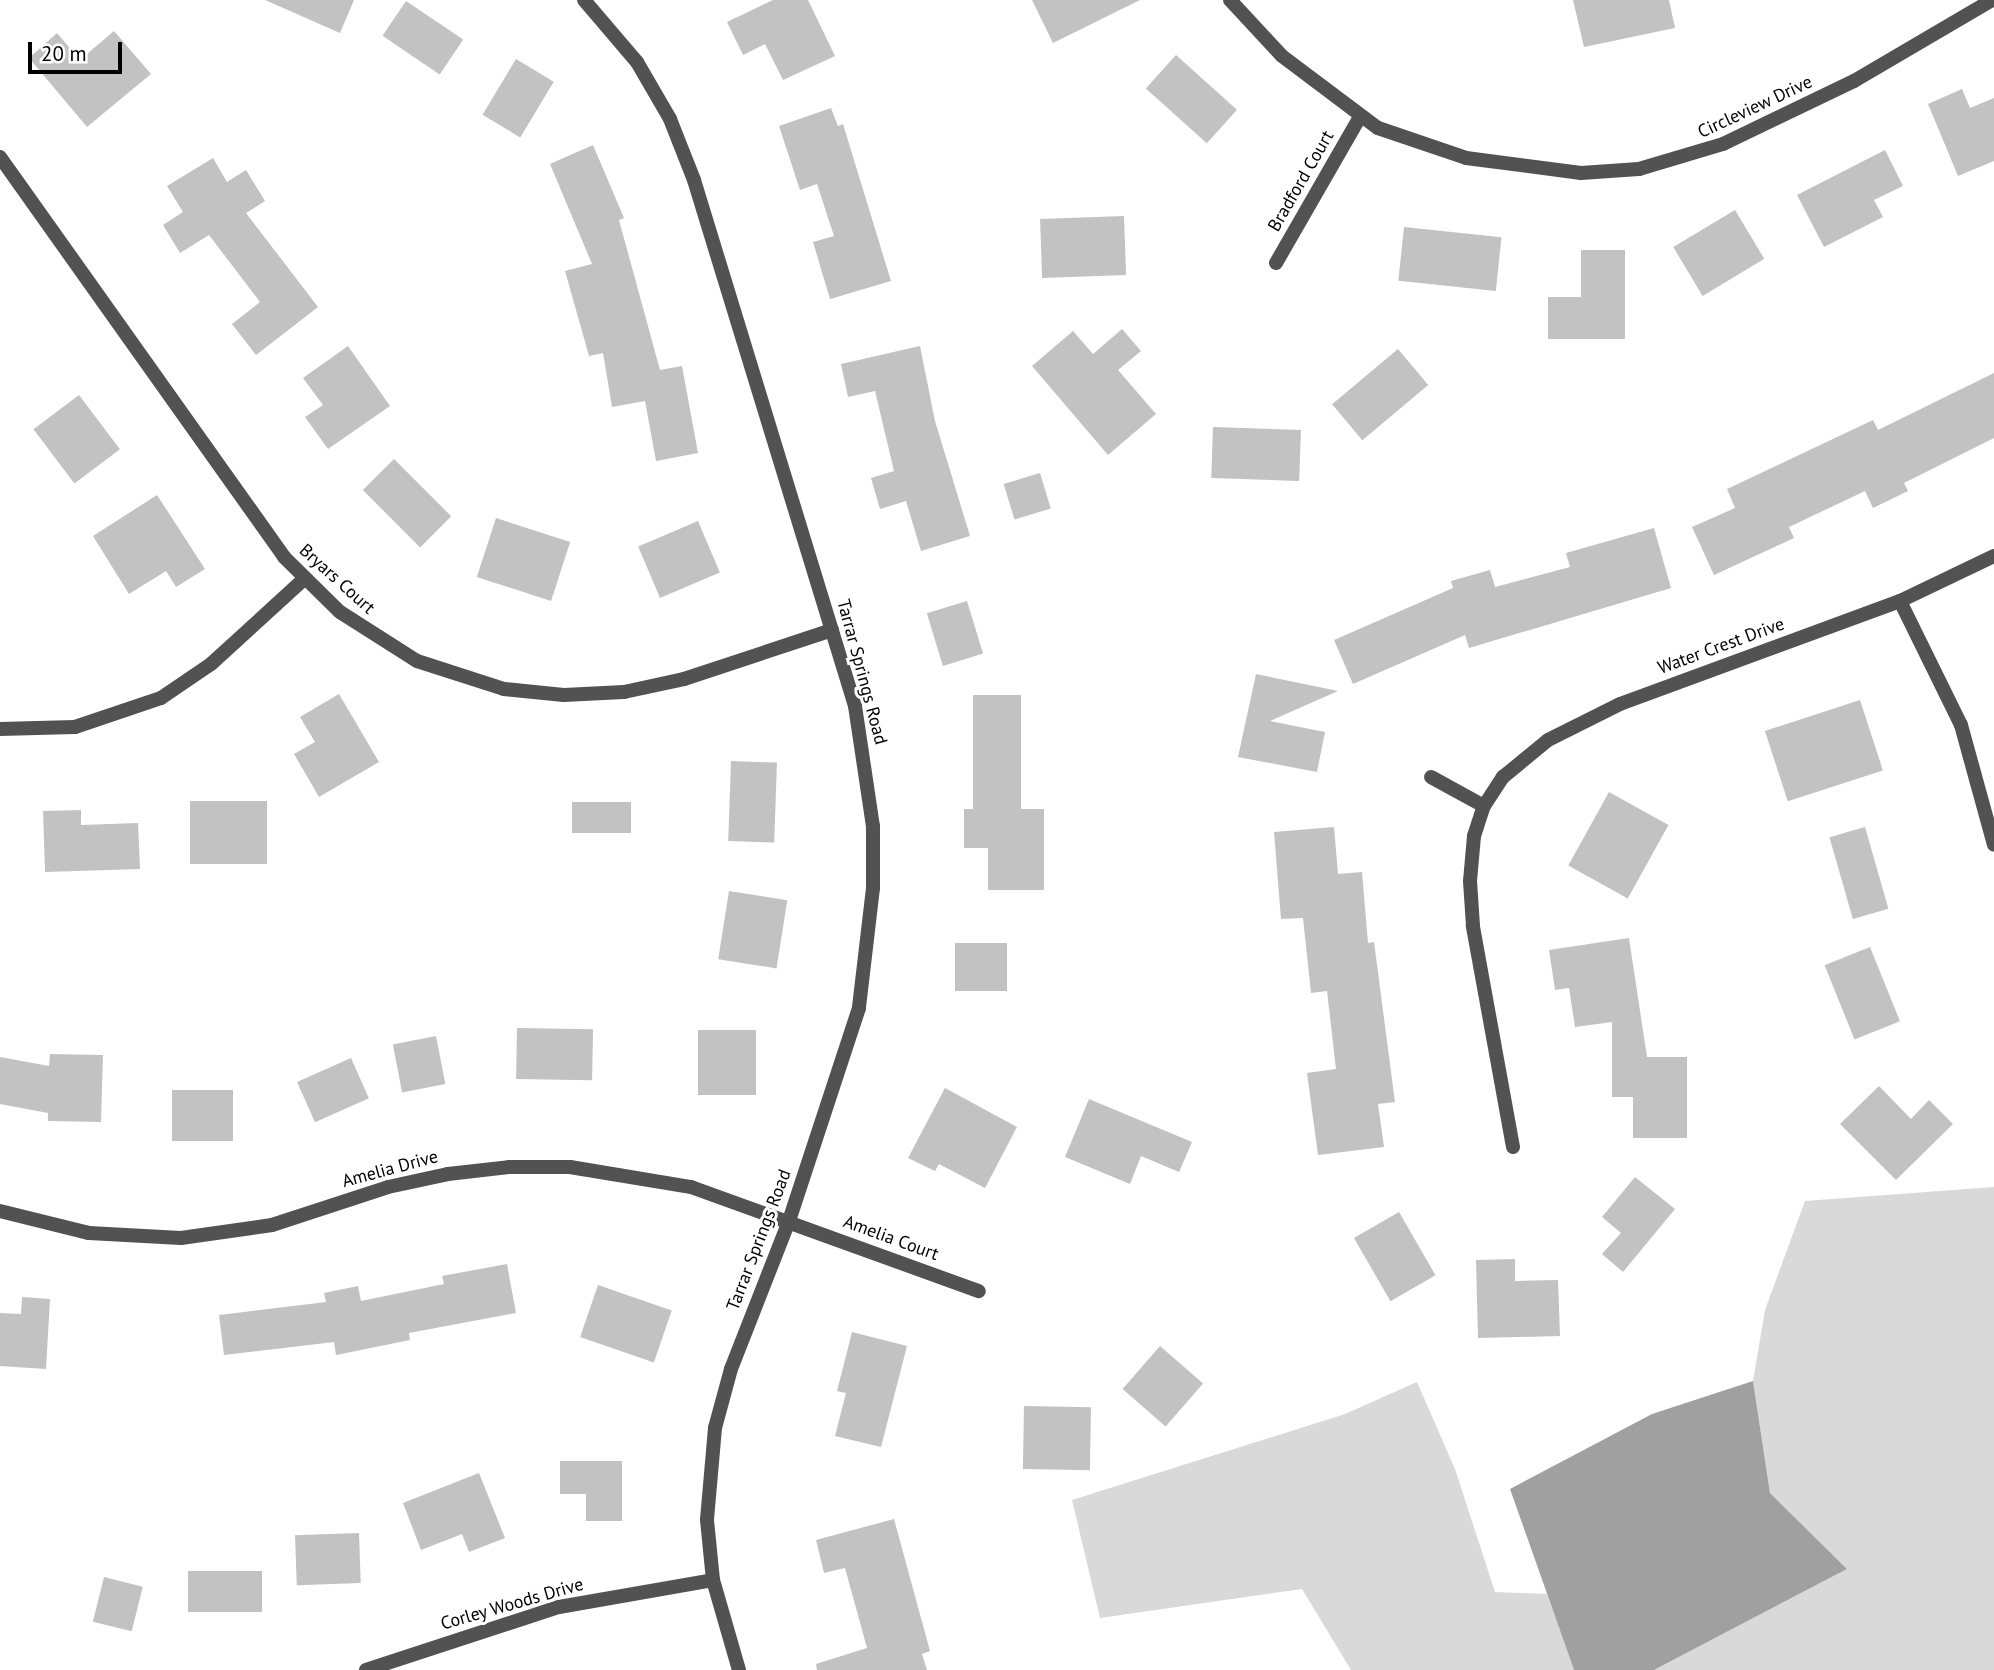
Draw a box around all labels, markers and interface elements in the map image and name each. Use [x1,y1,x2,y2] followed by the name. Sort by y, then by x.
[32,28,126,72] scale bar
[41,40,87,67] text: 20 m
[1694,71,1816,143] street label: Circleview Drive
[1263,127,1339,235] street label: Bradford Court
[295,539,379,619] street label: Bryars Court
[832,597,892,747] street label: Tarrar Springs Road
[1655,613,1787,679] street label: Water Crest Drive
[340,1146,440,1192] street label: Amelia Drive
[722,1166,796,1314] street label: Tarrar Springs Road
[840,1211,942,1265] street label: Amelia Court
[438,1573,586,1635] street label: Corley Woods Drive

